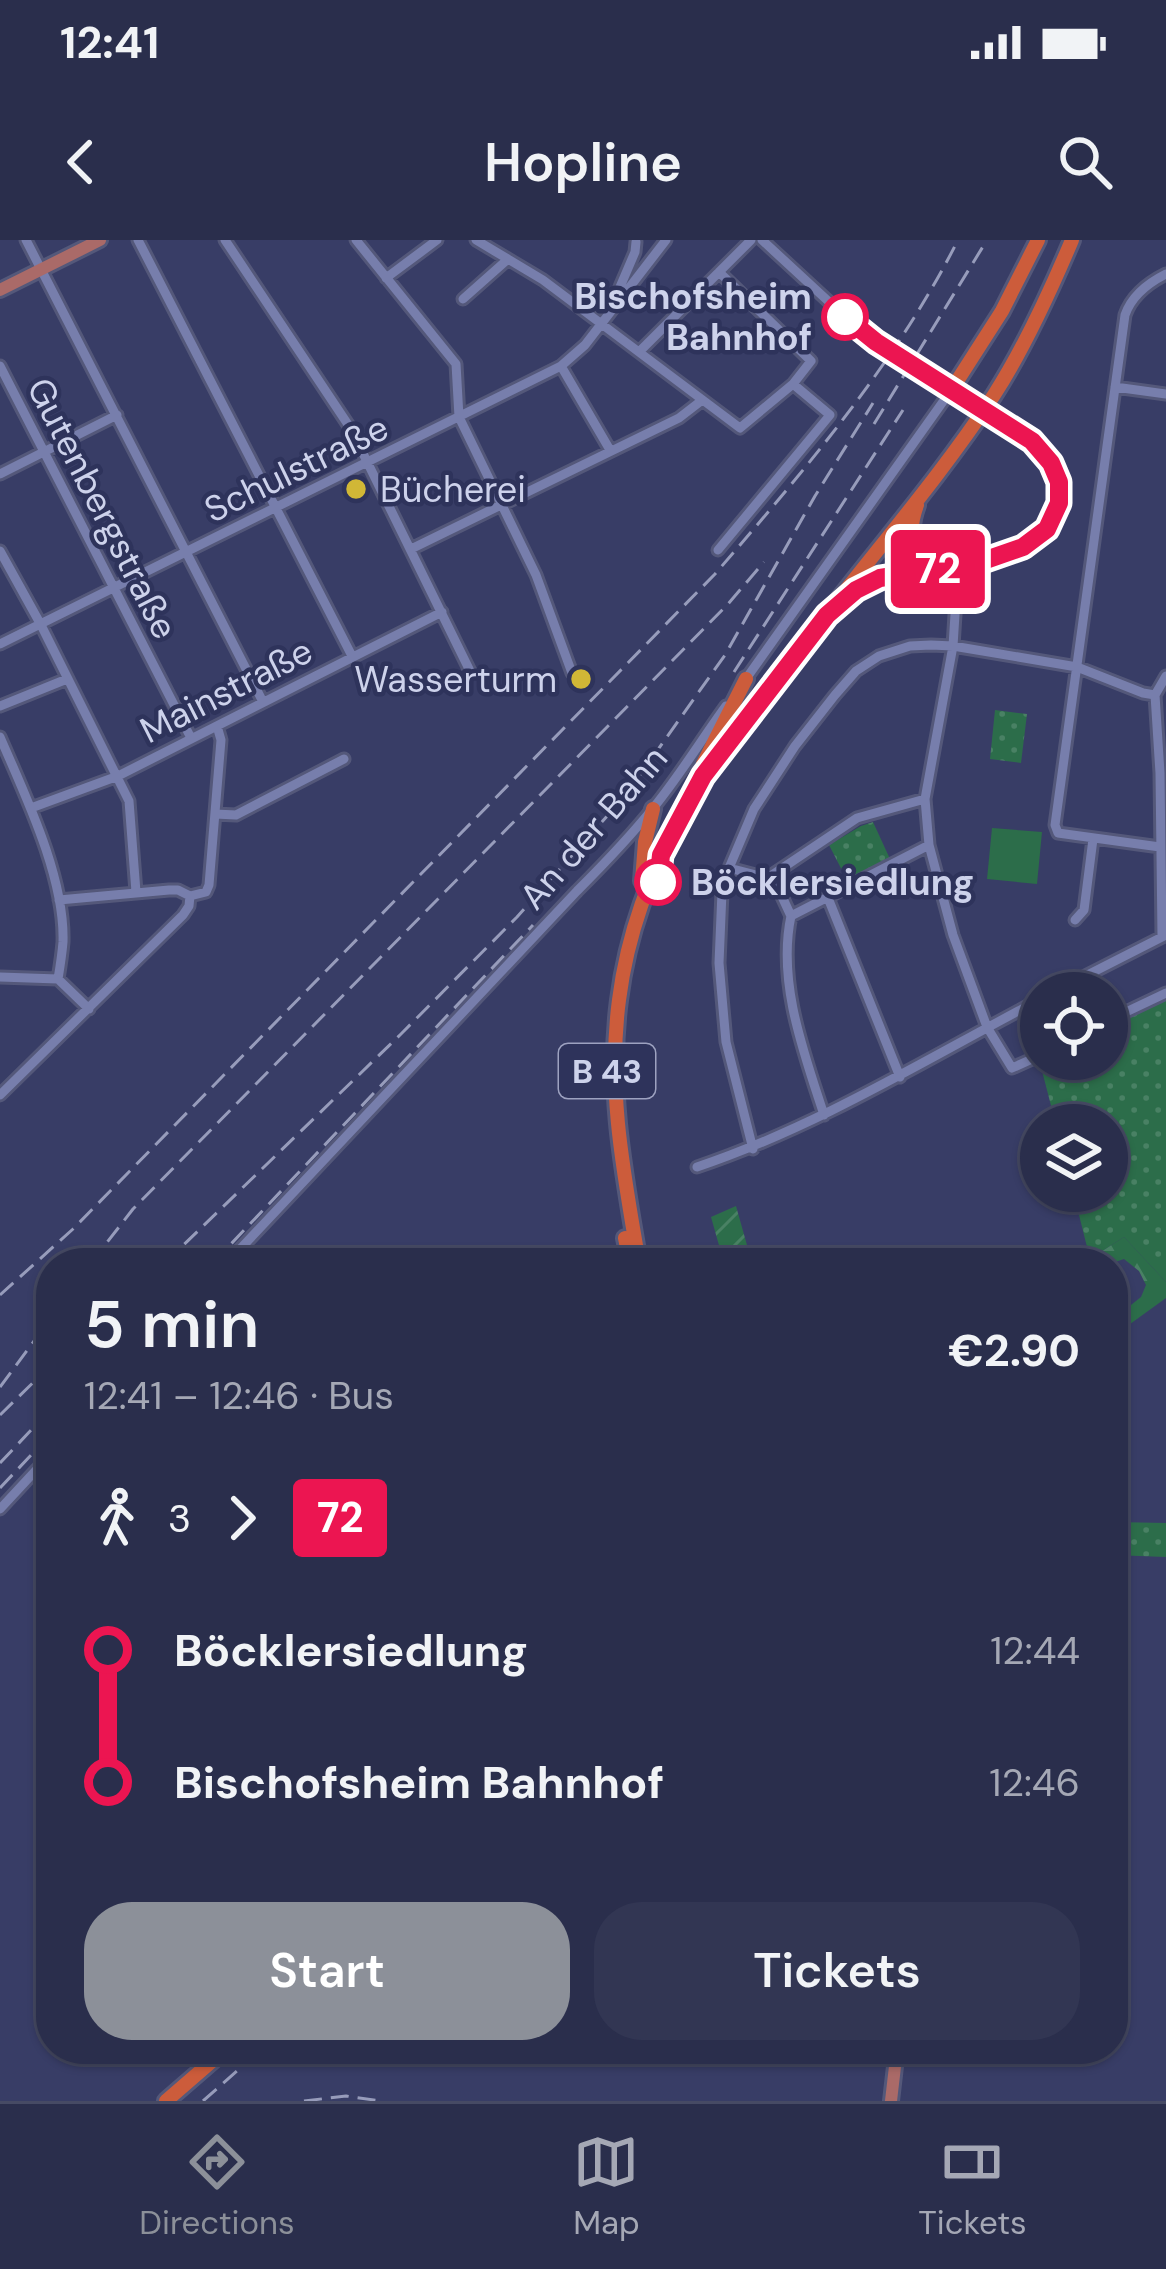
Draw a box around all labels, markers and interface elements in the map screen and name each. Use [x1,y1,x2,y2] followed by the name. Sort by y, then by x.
[60,13,159,72] text: 12:41
[484,127,682,198] text: Hopline
[48,129,114,195] icon: back
[1052,129,1118,195] icon: search
[574,273,812,361] place label: Bischofsheim Bahnhof
[823,295,867,339] marker: Bischofsheim Bahnhof
[17,370,189,647] street label: Gutenbergstraße
[197,404,396,533] street label: Schulstraße
[380,466,526,513] place label: Bücherei
[343,476,369,502] marker: Bücherei
[884,530,992,608] line badge: 72
[915,541,961,596] text: 72
[132,627,320,754] street label: Mainstraße
[354,656,557,703] place label: Wasserturm
[568,666,594,692] marker: Wasserturm
[509,735,678,919] street label: An der Bahn
[691,859,974,906] place label: Böcklersiedlung
[636,860,680,904] marker: Böcklersiedlung
[1020,972,1128,1212] map controls
[1020,972,1128,1080] button: locate
[559,1044,655,1098] road number: B 43
[1020,1104,1128,1212] button: layers
[84,1282,259,1367] text: 5 min
[948,1321,1080,1380] text: €2.90
[84,1370,394,1421] text: 12:41 – 12:46 · Bus
[84,1485,150,1551] icon: walk
[209,1485,275,1551] icon: forward
[317,1490,363,1545] text: 72
[168,1493,191,1544] text: 3
[174,1621,528,1680] text: Böcklersiedlung
[990,1625,1080,1676] text: 12:44
[174,1753,664,1812] text: Bischofsheim Bahnhof
[989,1757,1080,1808] text: 12:46
[84,1902,570,2040] button: Start
[594,1902,1080,2040] button: Tickets
[139,2129,295,2244] tab: Directions
[573,2129,640,2244] tab: Map
[918,2129,1027,2244] tab: Tickets

